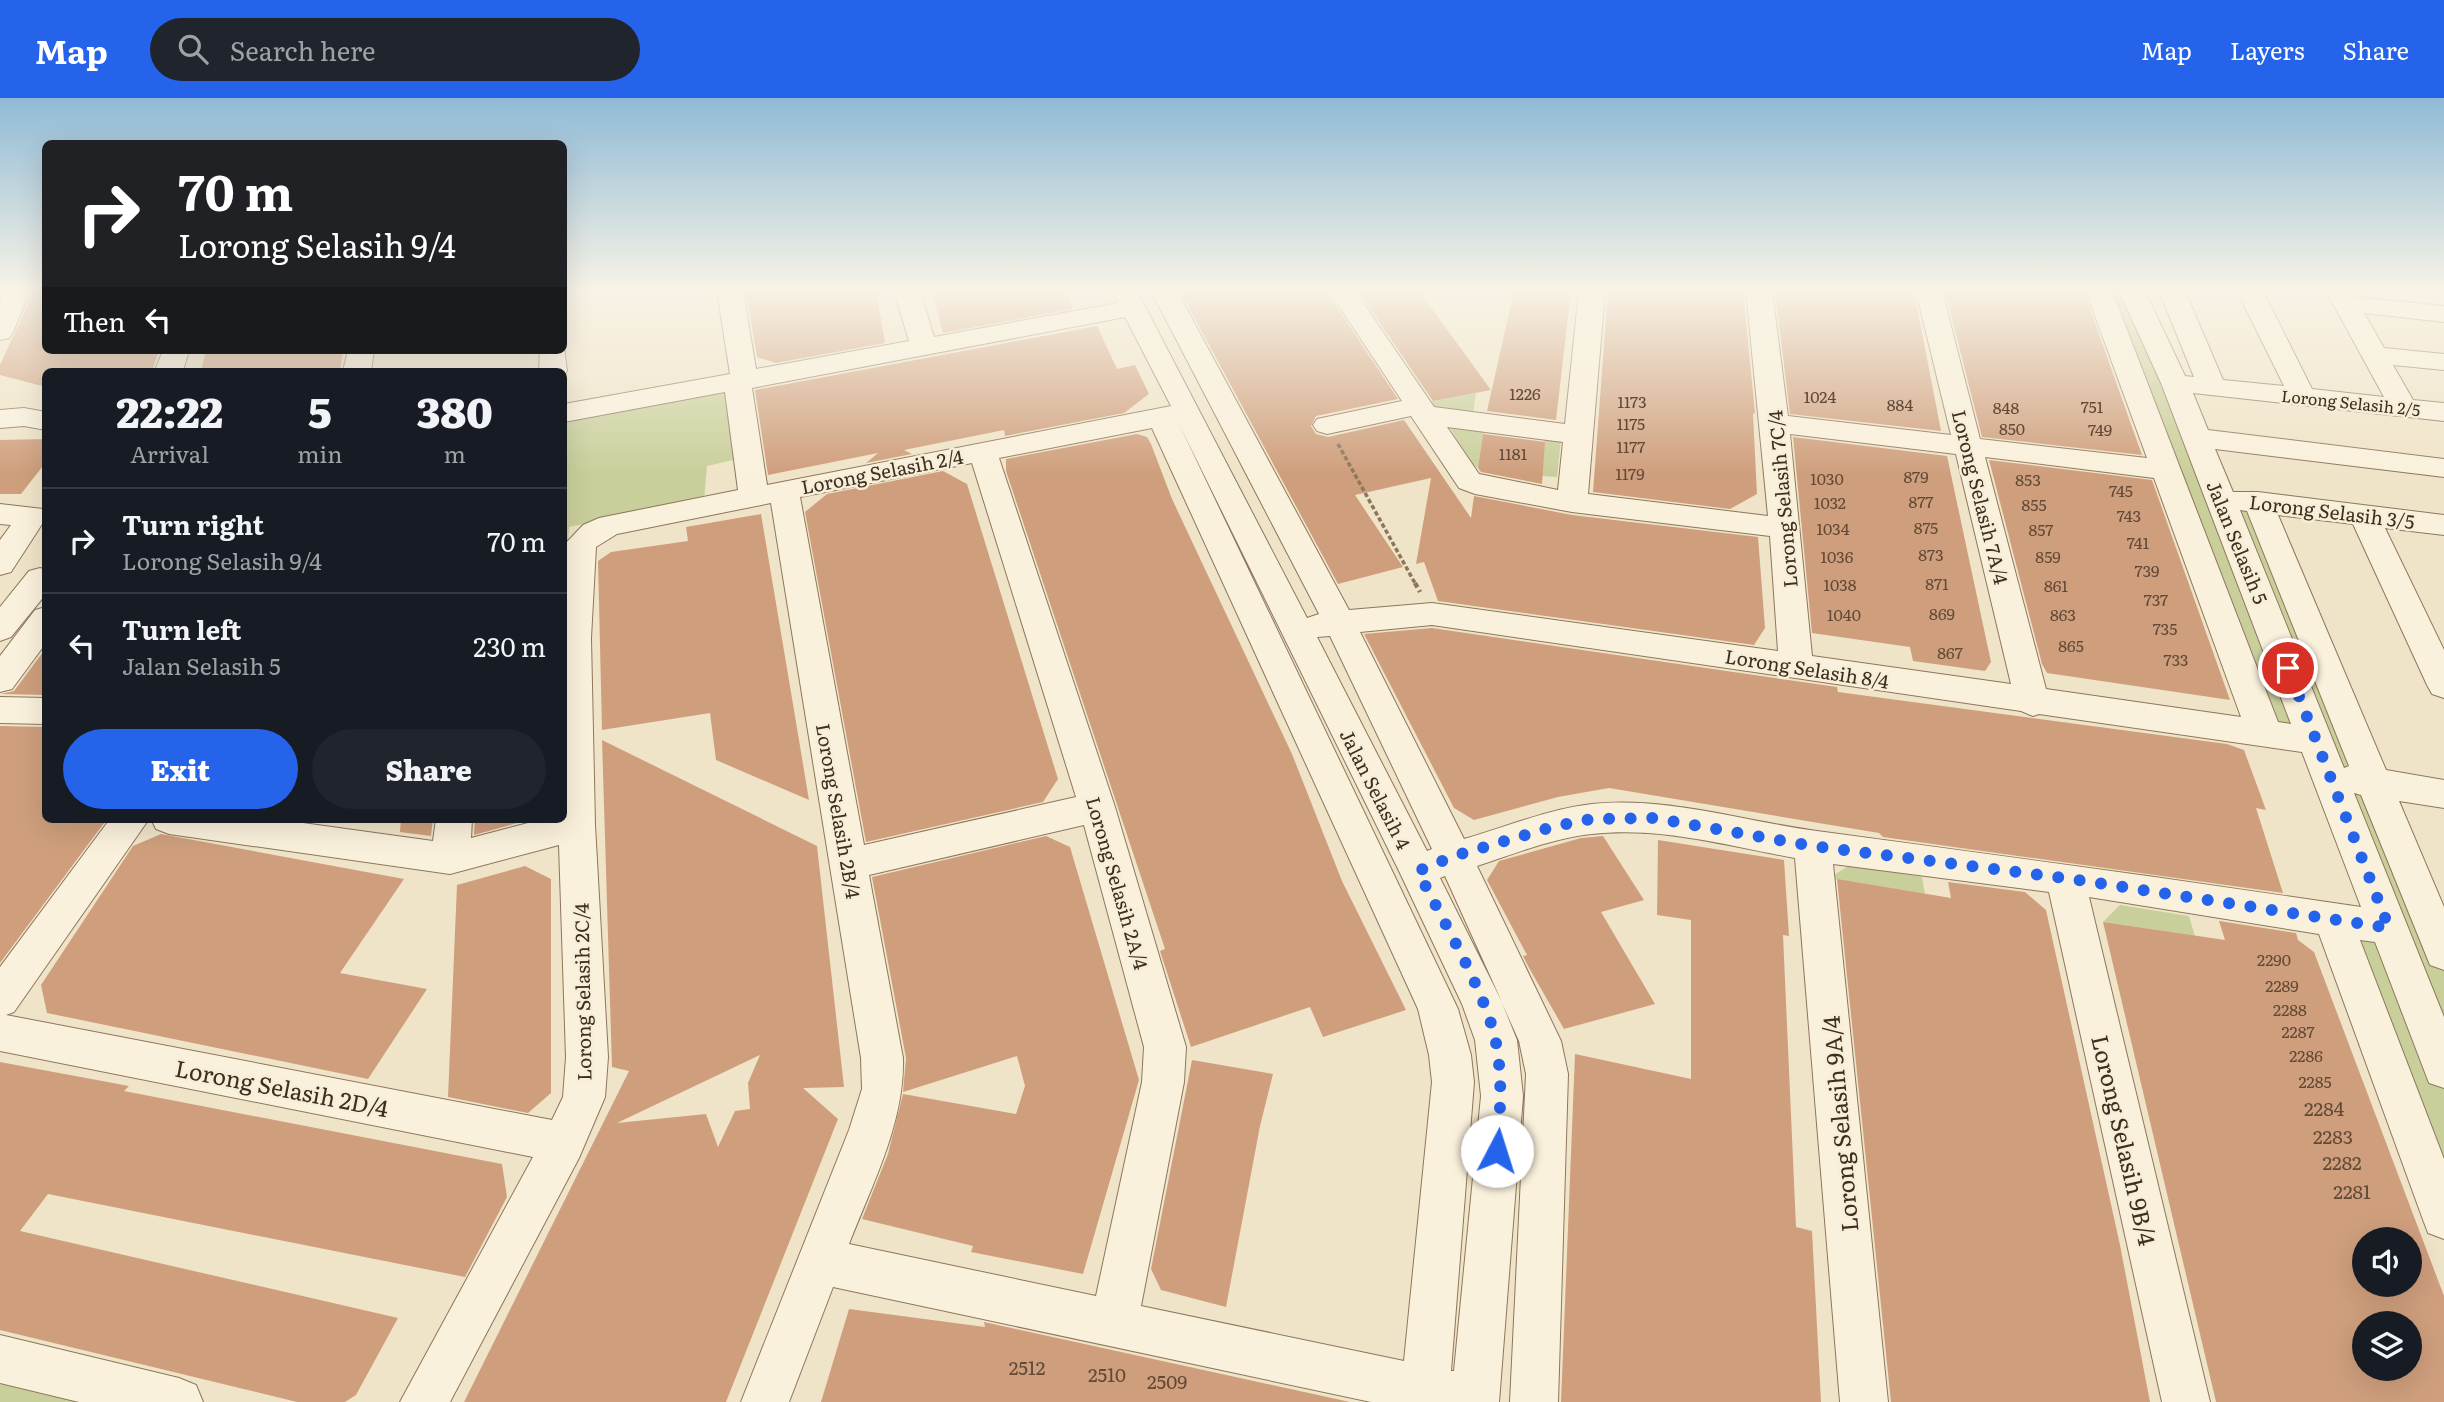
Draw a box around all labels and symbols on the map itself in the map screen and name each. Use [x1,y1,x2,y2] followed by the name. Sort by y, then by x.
[1509,381,1541,405] house number: 1226
[2280,383,2422,421] street label: Lorong Selasih 2/5
[1804,384,1836,408] house number: 1024
[1617,389,1647,413] house number: 1173
[1887,392,1913,416] house number: 884
[2081,394,2104,418] house number: 751
[1993,395,2019,419] house number: 848
[1946,407,2016,588] street label: Lorong Selasih 7A/4
[1760,409,1804,589] street label: Lorong Selasih 7C/4
[1617,411,1645,435] house number: 1175
[1999,416,2025,440] house number: 850
[2088,417,2112,441] house number: 749
[1617,434,1645,458] house number: 1177
[798,441,966,500] street label: Lorong Selasih 2/4
[1499,441,1528,465] house number: 1181
[1615,461,1645,485] house number: 1179
[1903,464,1929,488] house number: 879
[1810,466,1844,490] house number: 1030
[2015,467,2041,491] house number: 853
[2200,476,2276,608] street label: Jalan Selasih 5
[2109,478,2133,502] house number: 745
[2248,487,2416,535] street label: Lorong Selasih 3/5
[1909,489,1933,513] house number: 877
[1814,490,1846,514] house number: 1032
[2021,492,2047,516] house number: 855
[2117,503,2141,527] house number: 743
[1914,515,1938,539] house number: 875
[1817,516,1850,540] house number: 1034
[2029,517,2053,541] house number: 857
[2127,530,2150,554] house number: 741
[1918,542,1944,566] house number: 873
[1821,544,1854,568] house number: 1036
[2035,544,2061,568] house number: 859
[2135,558,2160,582] house number: 739
[1925,571,1949,595] house number: 871
[1823,572,1857,596] house number: 1038
[2044,573,2068,597] house number: 861
[2144,587,2168,611] house number: 737
[1929,601,1955,625] house number: 869
[1827,602,1861,626] house number: 1040
[2050,602,2076,626] house number: 863
[2153,616,2177,640] house number: 735
[2058,633,2084,657] house number: 865
[2258,638,2318,698] pin
[1937,640,1963,664] house number: 867
[1723,641,1891,695] street label: Lorong Selasih 8/4
[2164,647,2188,671] house number: 733
[810,721,868,901] street label: Lorong Selasih 2B/4
[1334,724,1419,855] street label: Jalan Selasih 4
[1080,793,1156,973] street label: Lorong Selasih 2A/4
[566,902,598,1081] street label: Lorong Selasih 2C/4
[2257,947,2291,971] house number: 2290
[2265,973,2299,997] house number: 2289
[2273,997,2307,1021] house number: 2288
[1813,1014,1865,1233] street label: Lorong Selasih 9A/4
[2282,1019,2315,1043] house number: 2287
[2084,1031,2166,1249] street label: Lorong Selasih 9B/4
[2289,1043,2323,1067] house number: 2286
[172,1050,392,1124] street label: Lorong Selasih 2D/4
[2298,1069,2332,1093] house number: 2285
[2304,1094,2345,1122] house number: 2284
[1460,1114,1534,1188] position arrow
[2313,1122,2353,1150] house number: 2283
[2322,1148,2362,1176] house number: 2282
[2333,1177,2371,1205] house number: 2281
[1009,1353,1045,1381] house number: 2512
[1088,1360,1126,1388] house number: 2510
[1147,1367,1187,1395] house number: 2509

